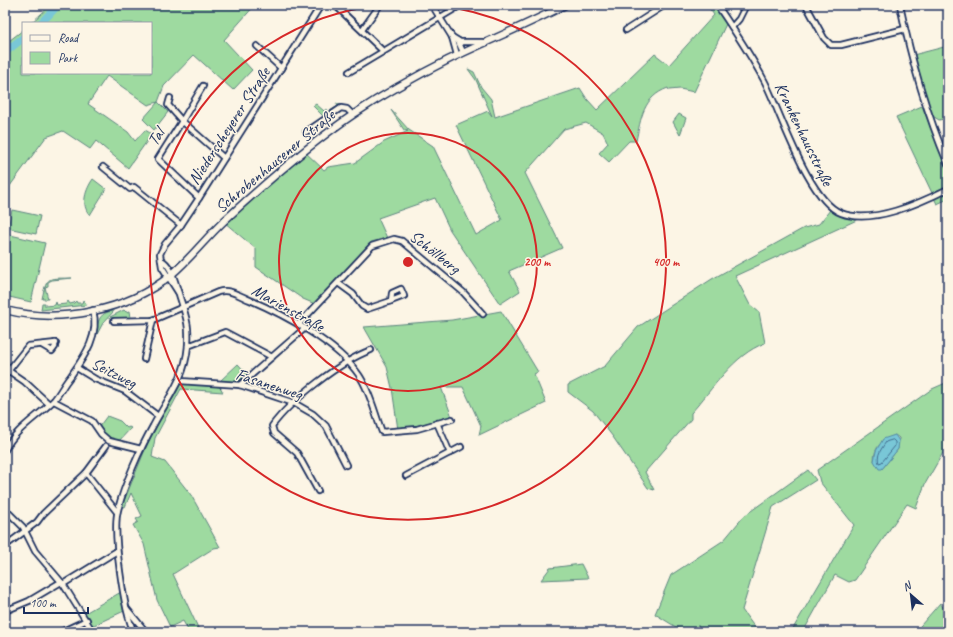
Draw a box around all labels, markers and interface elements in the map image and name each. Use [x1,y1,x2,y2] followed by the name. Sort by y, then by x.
[22,22,152,74] legend
[58,30,80,46] text: Road
[58,50,79,66] text: Park
[183,62,275,189] street label: Niederscheyerer Straße
[770,79,839,190] street label: Krankenhausstraße
[211,104,340,217] street label: Schrobenhausener Straße
[143,122,171,150] street label: Tal
[405,226,466,279] street label: Schöllberg
[524,254,551,270] text: 200 m
[653,254,680,270] text: 400 m
[401,255,415,269] centre of rings
[248,280,329,337] street label: Marienstraße
[88,353,141,394] street label: Seitzweg
[233,363,307,405] street label: Fasanenweg
[891,575,931,615] north arrow
[900,577,915,594] text: N
[24,589,88,615] scale bar
[30,595,57,611] text: 100 m

